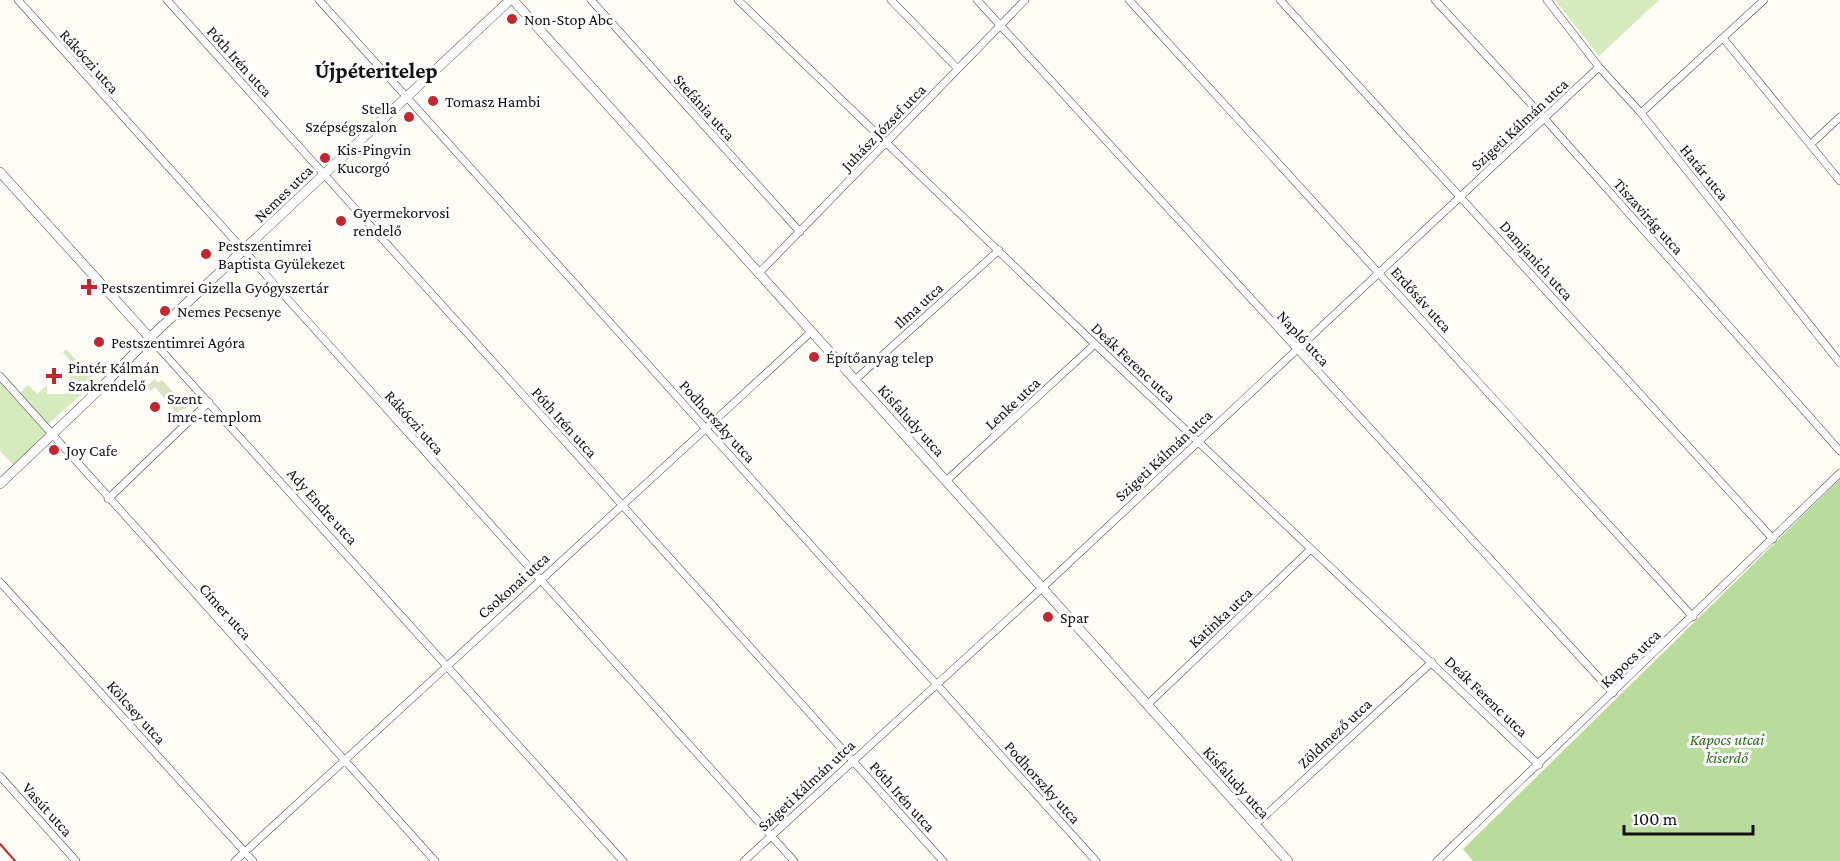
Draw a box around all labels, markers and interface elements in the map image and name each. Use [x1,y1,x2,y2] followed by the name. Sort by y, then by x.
[524,11,613,29] place label: Non-Stop Abc
[505,12,519,26] marker: Non-Stop Abc
[204,23,276,101] street label: Póth Irén utca
[57,26,123,97] street label: Rákóczi utca
[314,58,438,83] district label: Újpéteritelep
[671,71,739,144] street label: Stefánia utca
[1468,75,1572,174] street label: Szigeti Kálmán utca
[836,80,930,176] street label: Juhász József utca
[445,93,541,110] place label: Tomasz Hambi
[426,94,440,108] marker: Tomasz Hambi
[305,100,398,136] place label: Stella Szépségszalon
[402,110,416,124] marker: Stella Szépségszalon
[337,141,412,177] place label: Kis-Pingvin Kucorgó
[1677,141,1733,204] street label: Határ utca
[318,151,332,165] marker: Kis-Pingvin Kucorgó
[251,161,316,225] street label: Nemes utca
[1609,175,1687,259] street label: Tiszavirág utca
[353,204,450,239] place label: Gyermekorvosi rendelő
[334,214,348,228] marker: Gyermekorvosi rendelő
[1496,217,1577,305] street label: Damjanich utca
[218,237,345,273] place label: Pestszentimrei Baptista Gyülekezet
[199,247,213,261] marker: Pestszentimrei Baptista Gyülekezet
[1388,263,1456,336] street label: Erdősáv utca
[101,279,329,297] place label: Pestszentimrei Gizella Gyógyszertár
[890,279,947,332] street label: Ilma utca
[82,280,96,294] marker: Pestszentimrei Gizella Gyógyszertár
[177,303,281,321] place label: Nemes Pecsenye
[158,304,172,318] marker: Nemes Pecsenye
[1273,307,1334,371] street label: Napló utca
[1088,319,1180,406] street label: Deák Ferenc utca
[111,334,246,352] place label: Pestszentimrei Agóra
[92,335,106,349] marker: Pestszentimrei Agóra
[826,349,934,367] place label: Építőanyag telep
[807,350,821,364] marker: Építőanyag telep
[68,359,160,394] place label: Pintér Kálmán Szakrendelő
[45,367,63,385] marker: Pintér Kálmán Szakrendelő
[981,373,1044,433] street label: Lenke utca
[676,377,759,467] street label: Podhorszky utca
[874,381,949,461] street label: Kisfaludy utca
[529,384,601,462] street label: Póth Irén utca
[382,387,448,458] street label: Rákóczi utca
[167,390,262,426] place label: Szent Imre-templom
[148,400,162,414] marker: Szent Imre-templom
[1112,406,1216,505] street label: Szigeti Kálmán utca
[64,442,117,460] place label: Joy Cafe
[47,443,61,457] marker: Joy Cafe
[283,465,362,549] street label: Ady Endre utca
[474,549,553,622] street label: Csokonai utca
[196,580,256,643] street label: Címer utca
[1185,583,1256,651] street label: Katinka utca
[1060,609,1089,627] place label: Spar
[1041,610,1055,624] marker: Spar
[1597,625,1665,692] street label: Kapocs utca
[1442,653,1532,741] street label: Deák Ferenc utca
[103,677,170,749] street label: Kölcsey utca
[1294,695,1375,772] street label: Zöldmező utca
[1690,731,1765,766] park label: Kapocs utcai kiserdő
[755,736,859,835] street label: Szigeti Kálmán utca
[1001,738,1084,828] street label: Podhorszky utca
[1199,743,1274,823] street label: Kisfaludy utca
[867,758,939,836] street label: Póth Irén utca
[19,779,77,840] street label: Vasút utca
[1624,798,1753,836] scale bar
[1633,809,1678,829] text: 100 m

